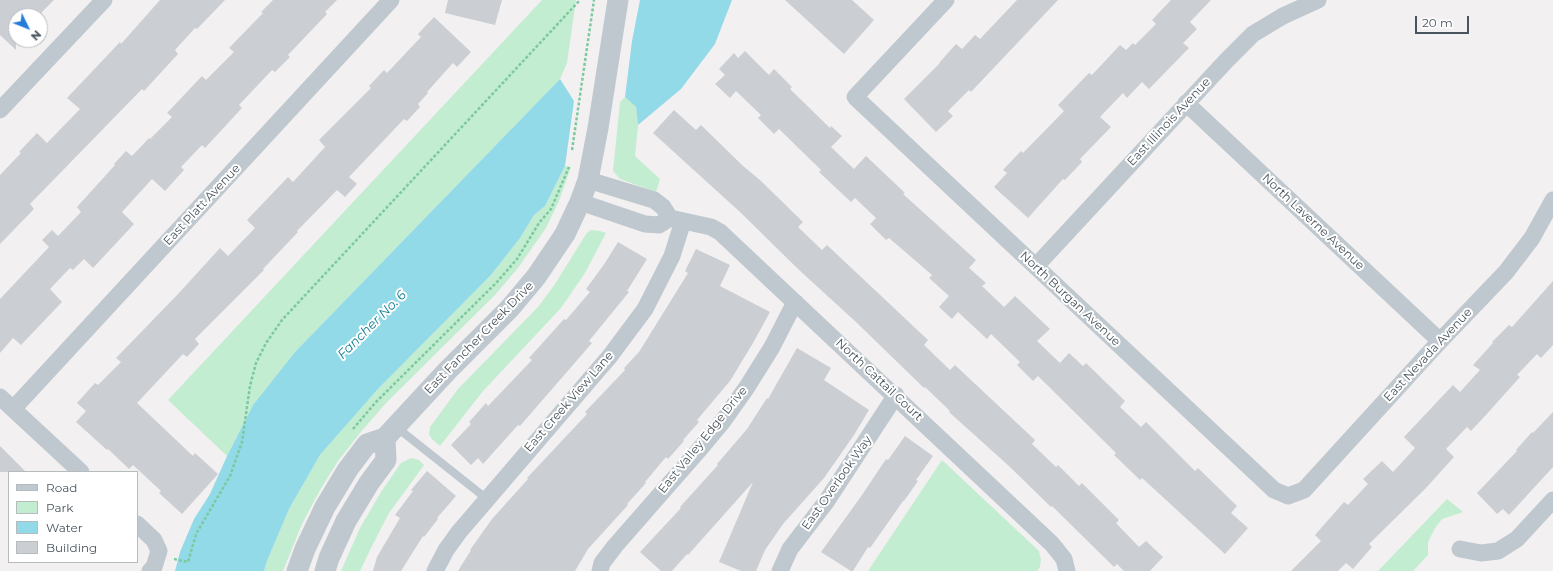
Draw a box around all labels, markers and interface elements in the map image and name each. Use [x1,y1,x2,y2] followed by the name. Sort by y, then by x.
[8,8,48,48] north arrow
[1417,8,1471,34] scale bar
[1422,15,1453,30] text: 20 m
[28,27,44,44] text: N
[1124,75,1214,169] street label: East Illinois Avenue
[161,161,243,249] street label: East Platt Avenue
[1259,171,1367,273] street label: North Laverne Avenue
[1017,249,1123,349] street label: North Burgan Avenue
[421,279,537,397] street label: East Fancher Creek Drive
[334,287,410,363] water label: Fancher No. 6
[1381,305,1475,405] street label: East Nevada Avenue
[833,336,925,424] street label: North Cattail Court
[521,349,617,455] street label: East Creek View Lane
[656,384,750,496] street label: East Valley Edge Drive
[799,433,875,533] street label: East Overlook Way
[8,471,138,563] legend
[46,480,77,495] text: Road
[46,500,73,515] text: Park
[46,520,82,535] text: Water
[46,540,97,555] text: Building

